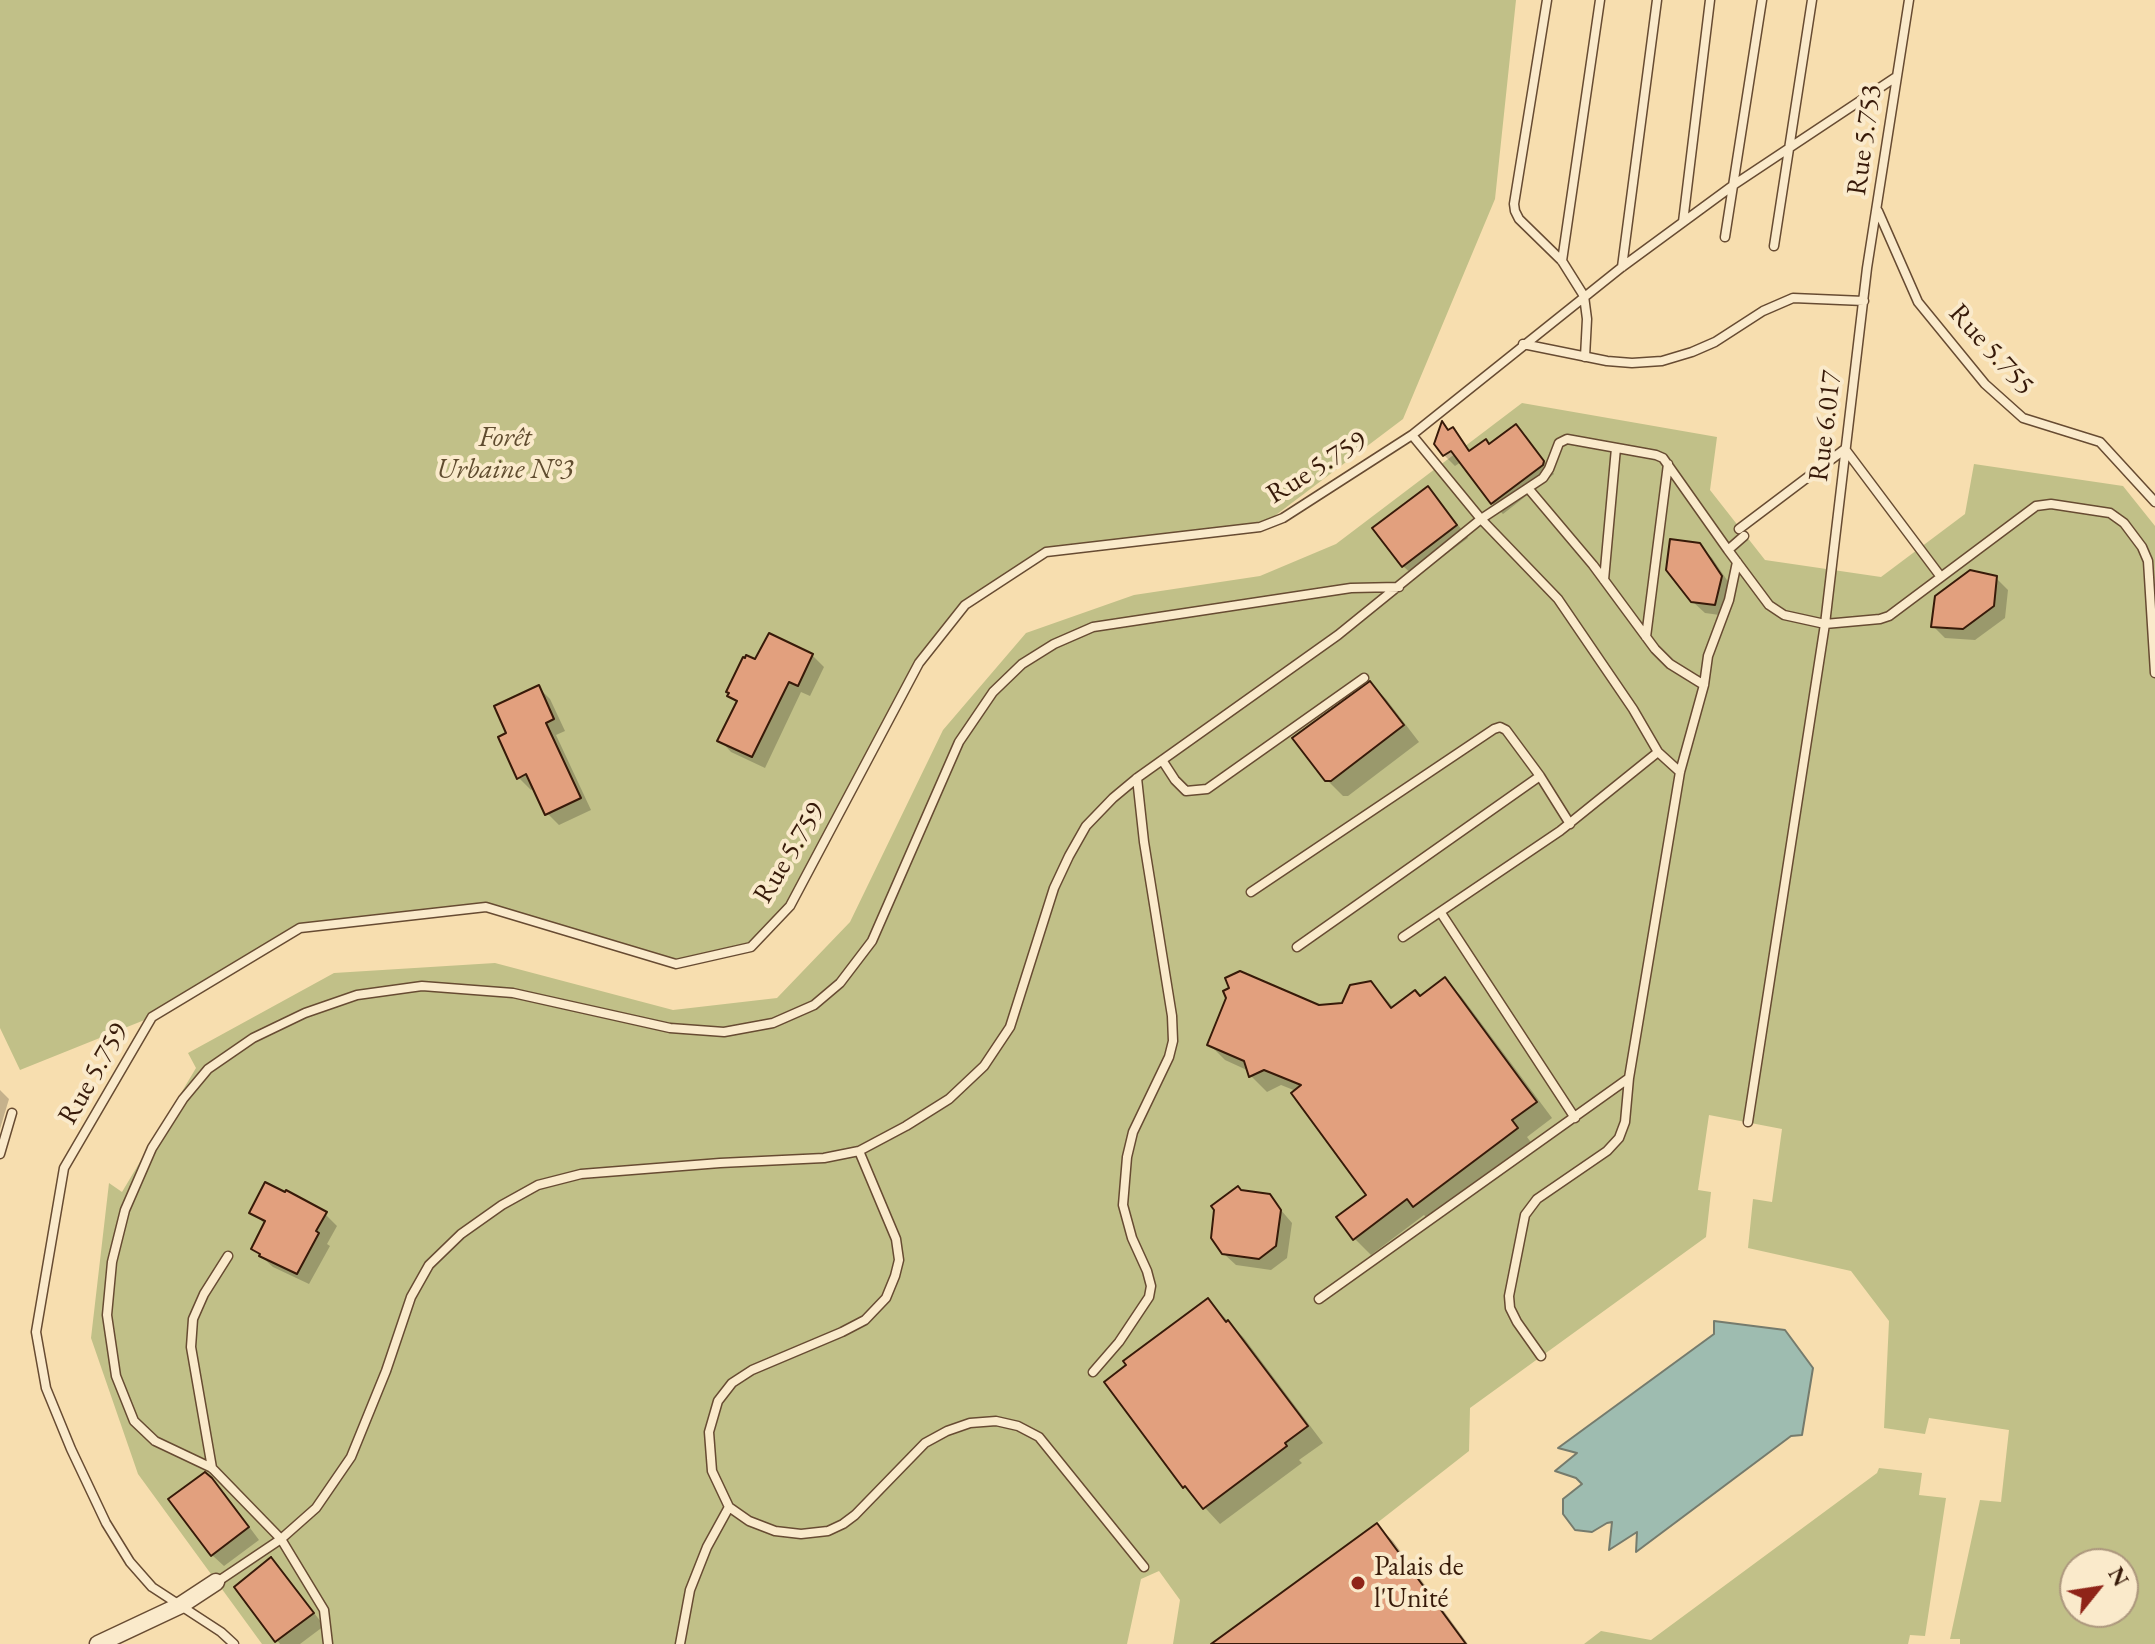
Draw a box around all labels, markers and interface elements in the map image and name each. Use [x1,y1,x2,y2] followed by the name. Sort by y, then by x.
[1841,82,1889,198] street label: Rue 5.753
[1941,297,2041,403] street label: Rue 5.755
[1803,369,1849,483] street label: Rue 6.017
[437,421,573,487] park label: Forêt Urbaine N°3
[1261,424,1373,512] street label: Rue 5.759
[747,797,833,909] street label: Rue 5.759
[52,1017,136,1131] street label: Rue 5.759
[2059,1548,2139,1628] north arrow
[1374,1550,1464,1616] place label: Palais de l'Unité
[2101,1562,2135,1592] text: N
[1349,1574,1367,1592] marker: Palais de l'Unité

